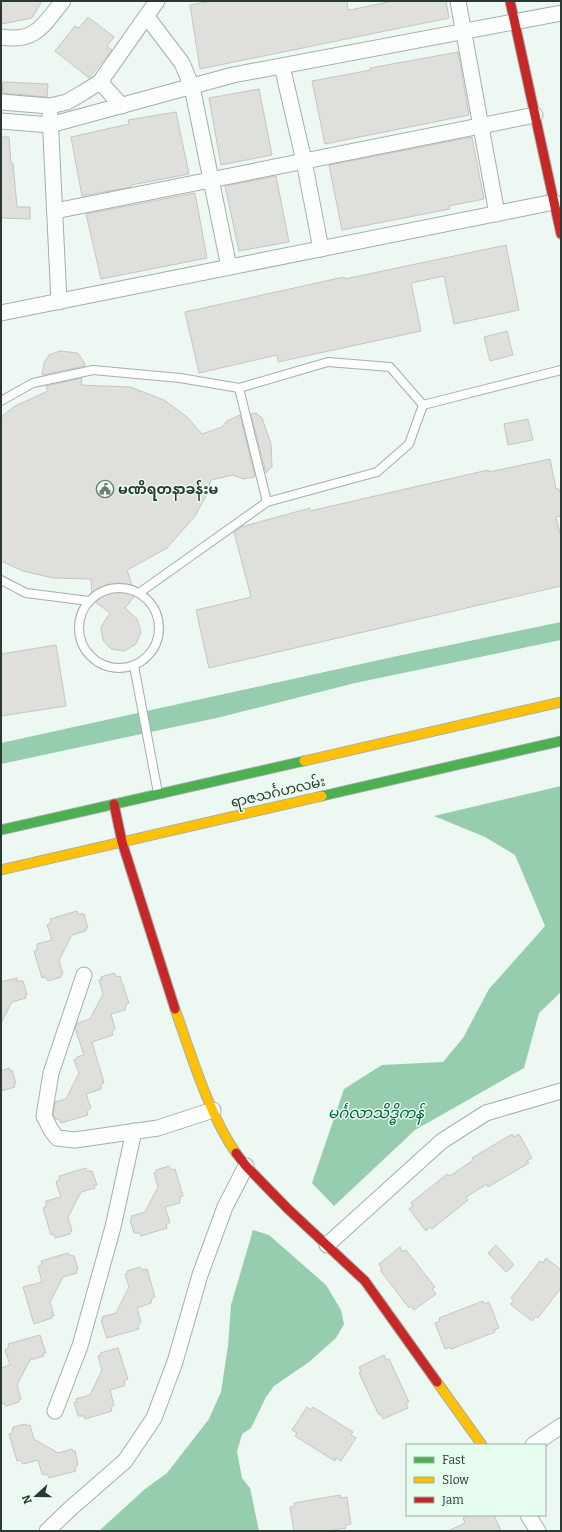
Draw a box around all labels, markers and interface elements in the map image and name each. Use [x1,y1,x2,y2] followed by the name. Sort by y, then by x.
[95,479,115,499] public building icon: မဏိရတနာခန်းမ
[118,479,219,501] place label: မဏိရတနာခန်းမ
[229,771,328,814] street label: ရာဇသင်္ဂဟလမ်း
[328,1102,427,1126] water label: မင်္ဂလာသိဒ္ဓိကန်
[406,1444,546,1516] legend
[442,1453,466,1467] text: Fast
[442,1473,469,1487] text: Slow
[16,1476,56,1516] north arrow
[19,1493,35,1506] text: N
[441,1493,464,1507] text: Jam

